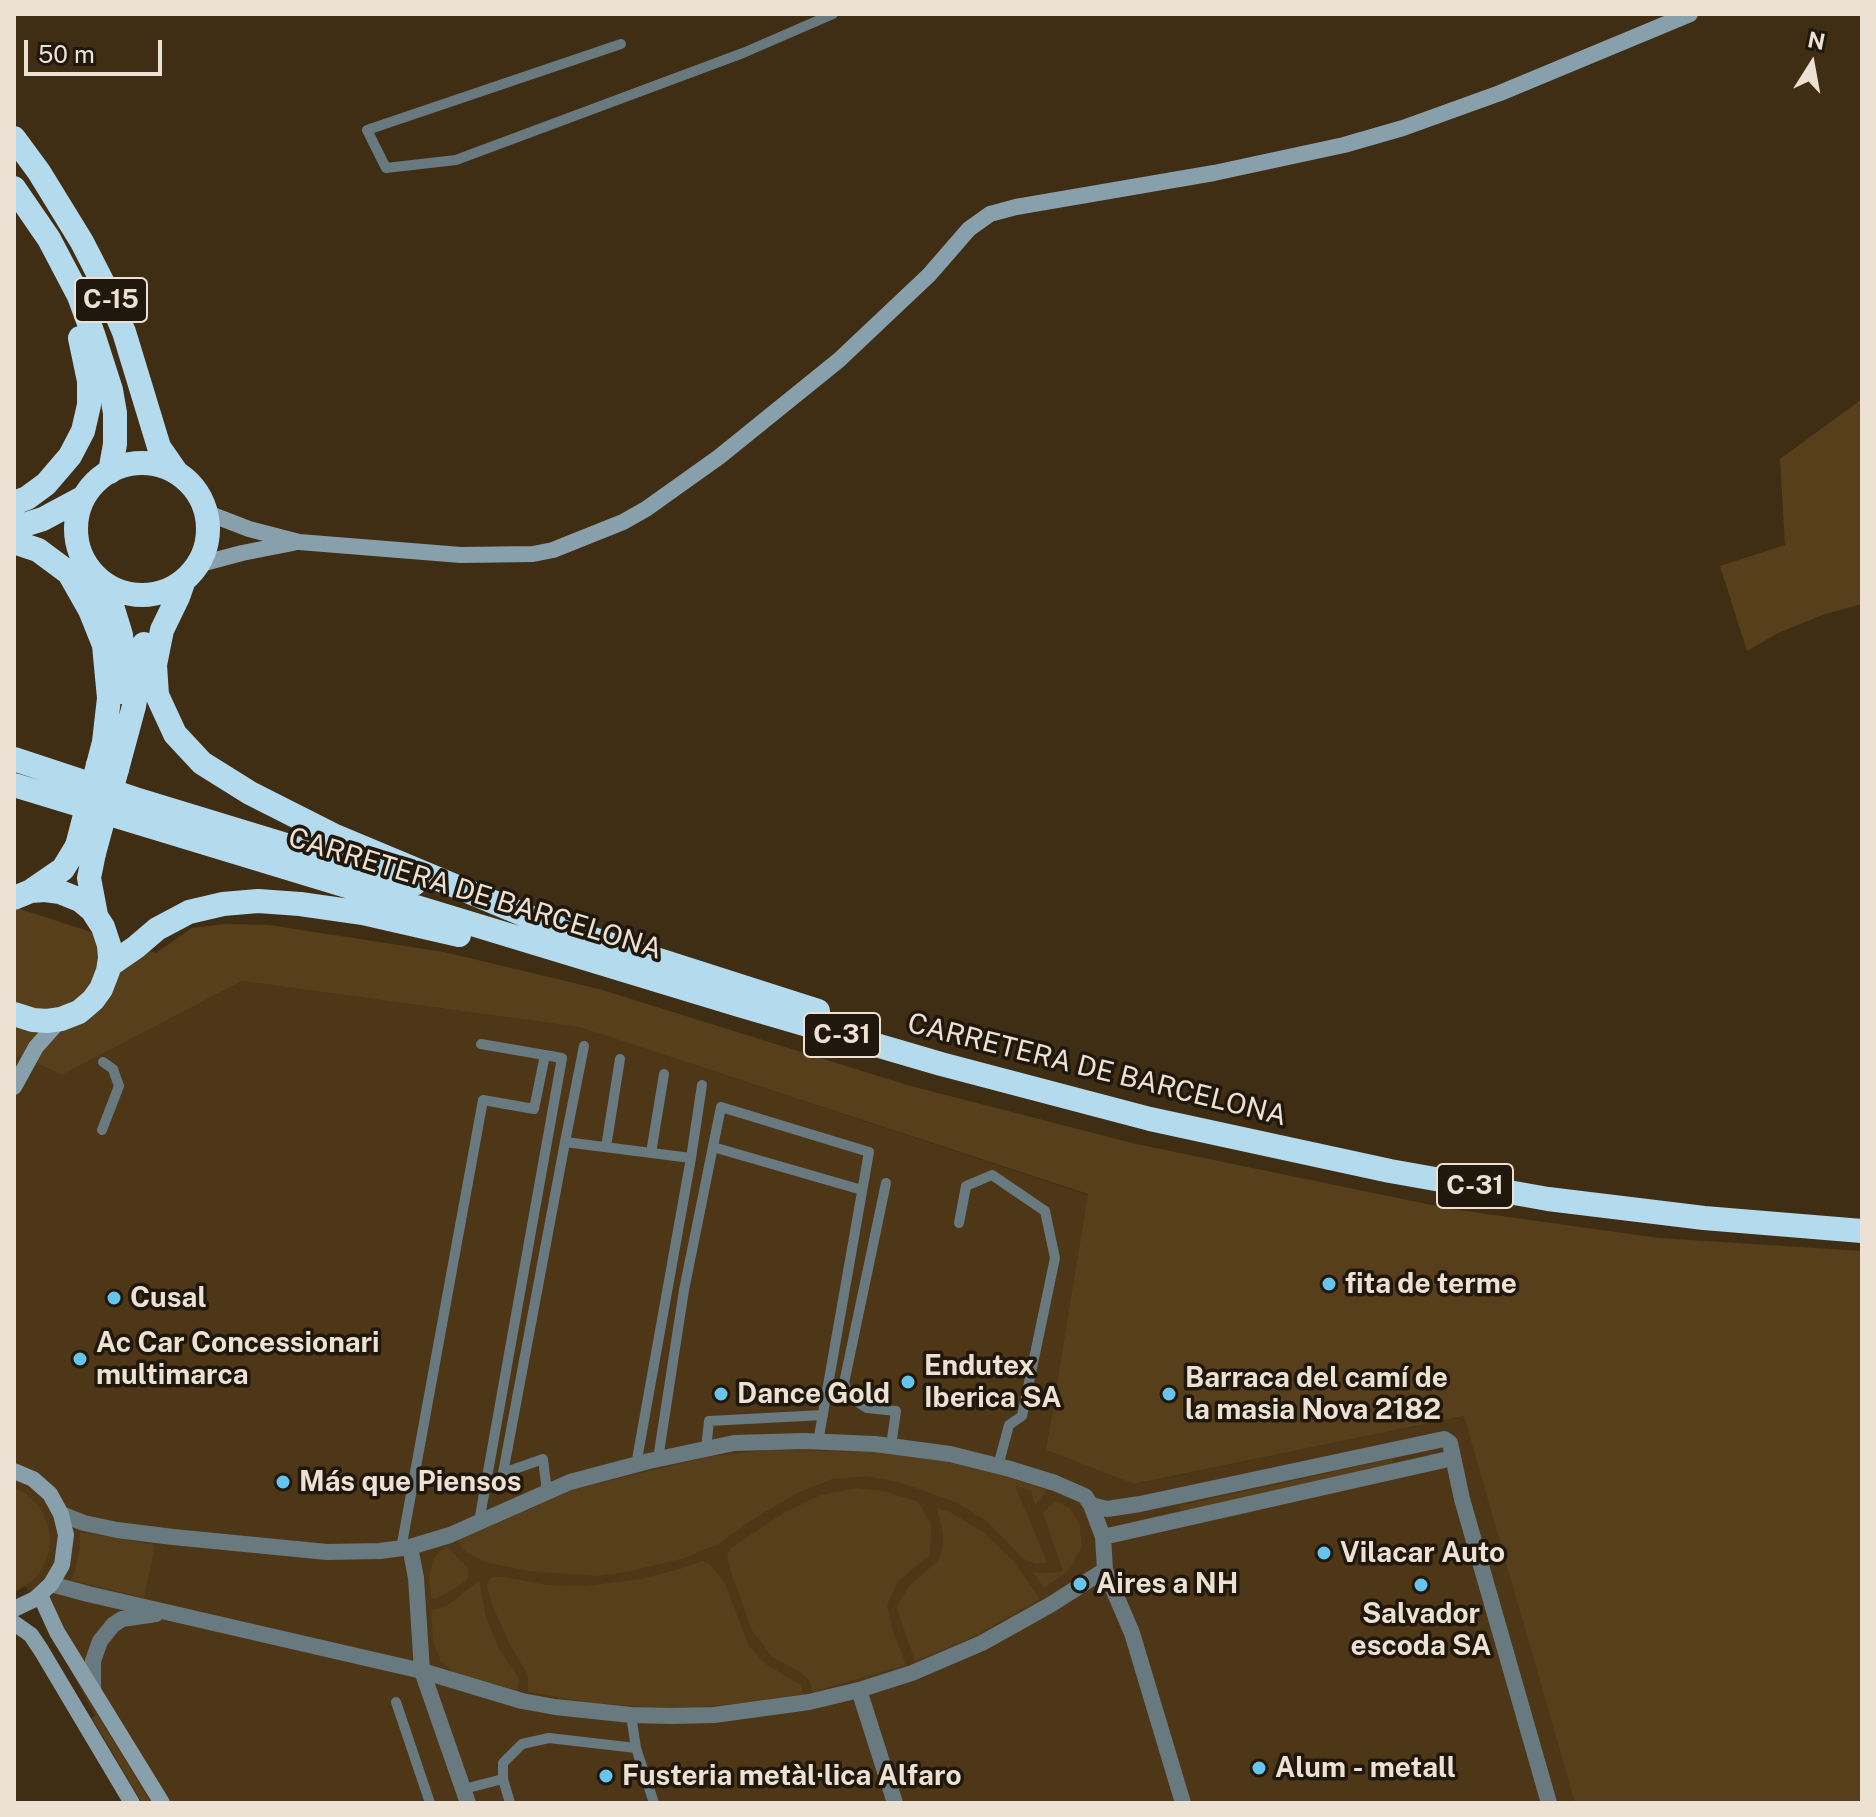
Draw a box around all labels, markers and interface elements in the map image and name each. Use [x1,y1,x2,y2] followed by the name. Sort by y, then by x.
[28,24,166,74] scale bar
[1772,24,1852,104] north arrow
[1806,26,1828,55] text: N
[38,40,95,68] text: 50 m
[75,278,147,322] road number: C-15
[284,821,666,967] street label: CARRETERA DE BARCELONA
[904,1007,1290,1133] street label: CARRETERA DE BARCELONA
[804,1013,880,1057] road number: C-31
[1437,1164,1513,1208] road number: C-31
[1345,1267,1517,1301] place label: fita de terme
[1320,1275,1338,1293] marker: fita de terme
[130,1281,207,1315] place label: Cusal
[105,1289,123,1307] marker: Cusal
[96,1326,380,1392] place label: Ac Car Concessionari multimarca
[924,1349,1062,1415] place label: Endutex Iberica SA
[71,1350,89,1368] marker: Ac Car Concessionari multimarca
[1185,1361,1448,1427] place label: Barraca del camí de la masia Nova 2182
[899,1373,917,1391] marker: Endutex Iberica SA
[737,1377,890,1411] place label: Dance Gold
[712,1385,730,1403] marker: Dance Gold
[1160,1385,1178,1403] marker: Barraca del camí de la masia Nova 2182
[299,1465,521,1499] place label: Más que Piensos
[274,1473,292,1491] marker: Más que Piensos
[1340,1536,1505,1570] place label: Vilacar Auto
[1315,1544,1333,1562] marker: Vilacar Auto
[1096,1567,1238,1601] place label: Aires a NH
[1071,1575,1089,1593] marker: Aires a NH
[1412,1576,1430,1594] marker: Salvador escoda SA
[1351,1597,1491,1663] place label: Salvador escoda SA
[1275,1751,1456,1785] place label: Alum - metall
[622,1759,962,1793] place label: Fusteria metàl·lica Alfaro
[1250,1759,1268,1777] marker: Alum - metall
[597,1767,615,1785] marker: Fusteria metàl·lica Alfaro

